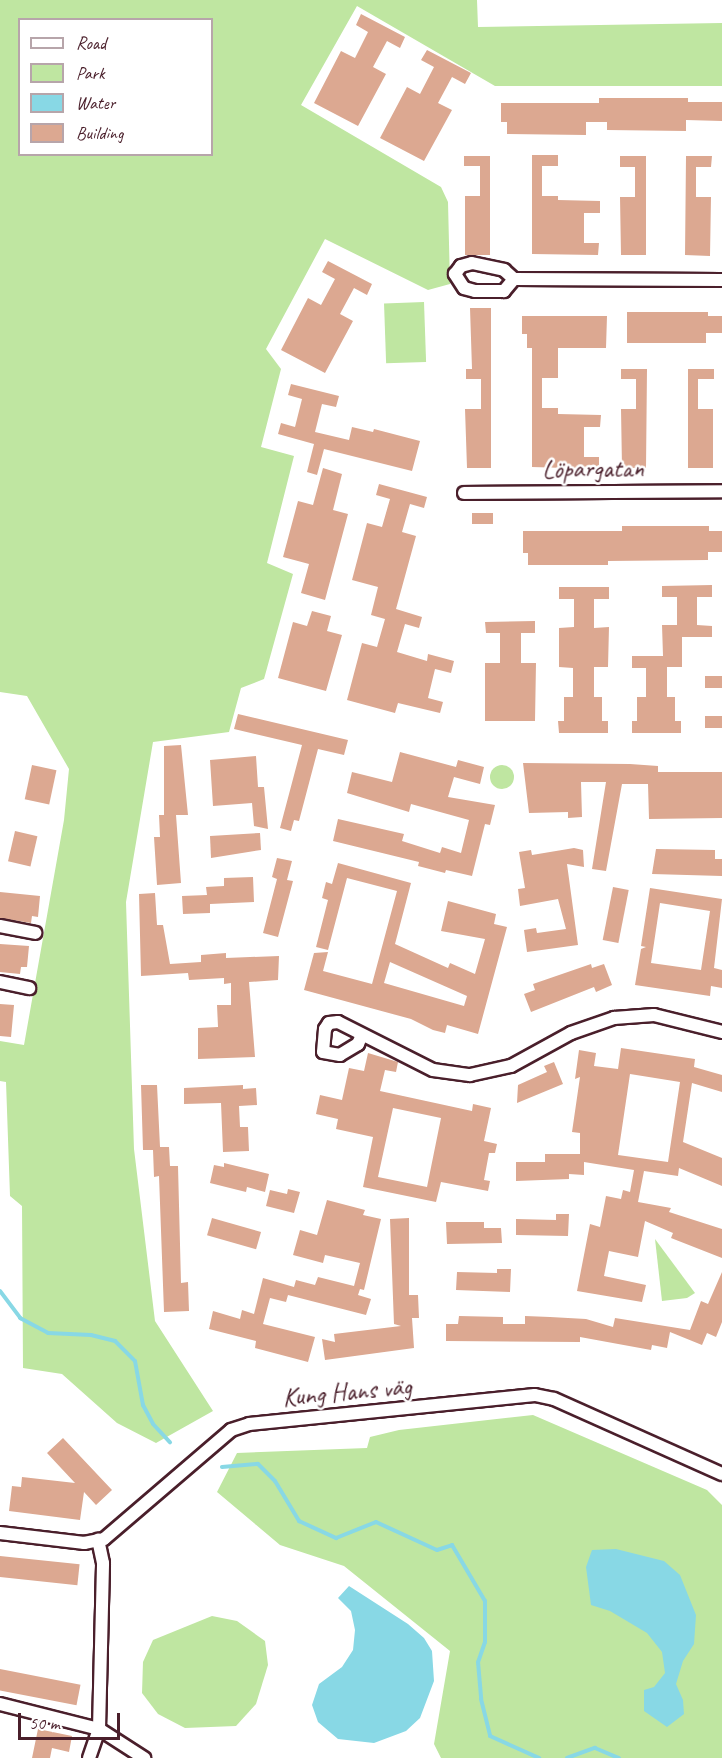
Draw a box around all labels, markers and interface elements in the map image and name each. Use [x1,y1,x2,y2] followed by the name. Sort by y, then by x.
[18,18,213,156] legend
[76,32,106,54] text: Road
[76,62,105,84] text: Park
[76,92,115,114] text: Water
[76,122,123,144] text: Building
[542,453,644,485] street label: Löpargatan
[281,1371,413,1413] street label: Kung Hans väg
[21,1701,123,1739] scale bar
[29,1712,60,1734] text: 50 m

